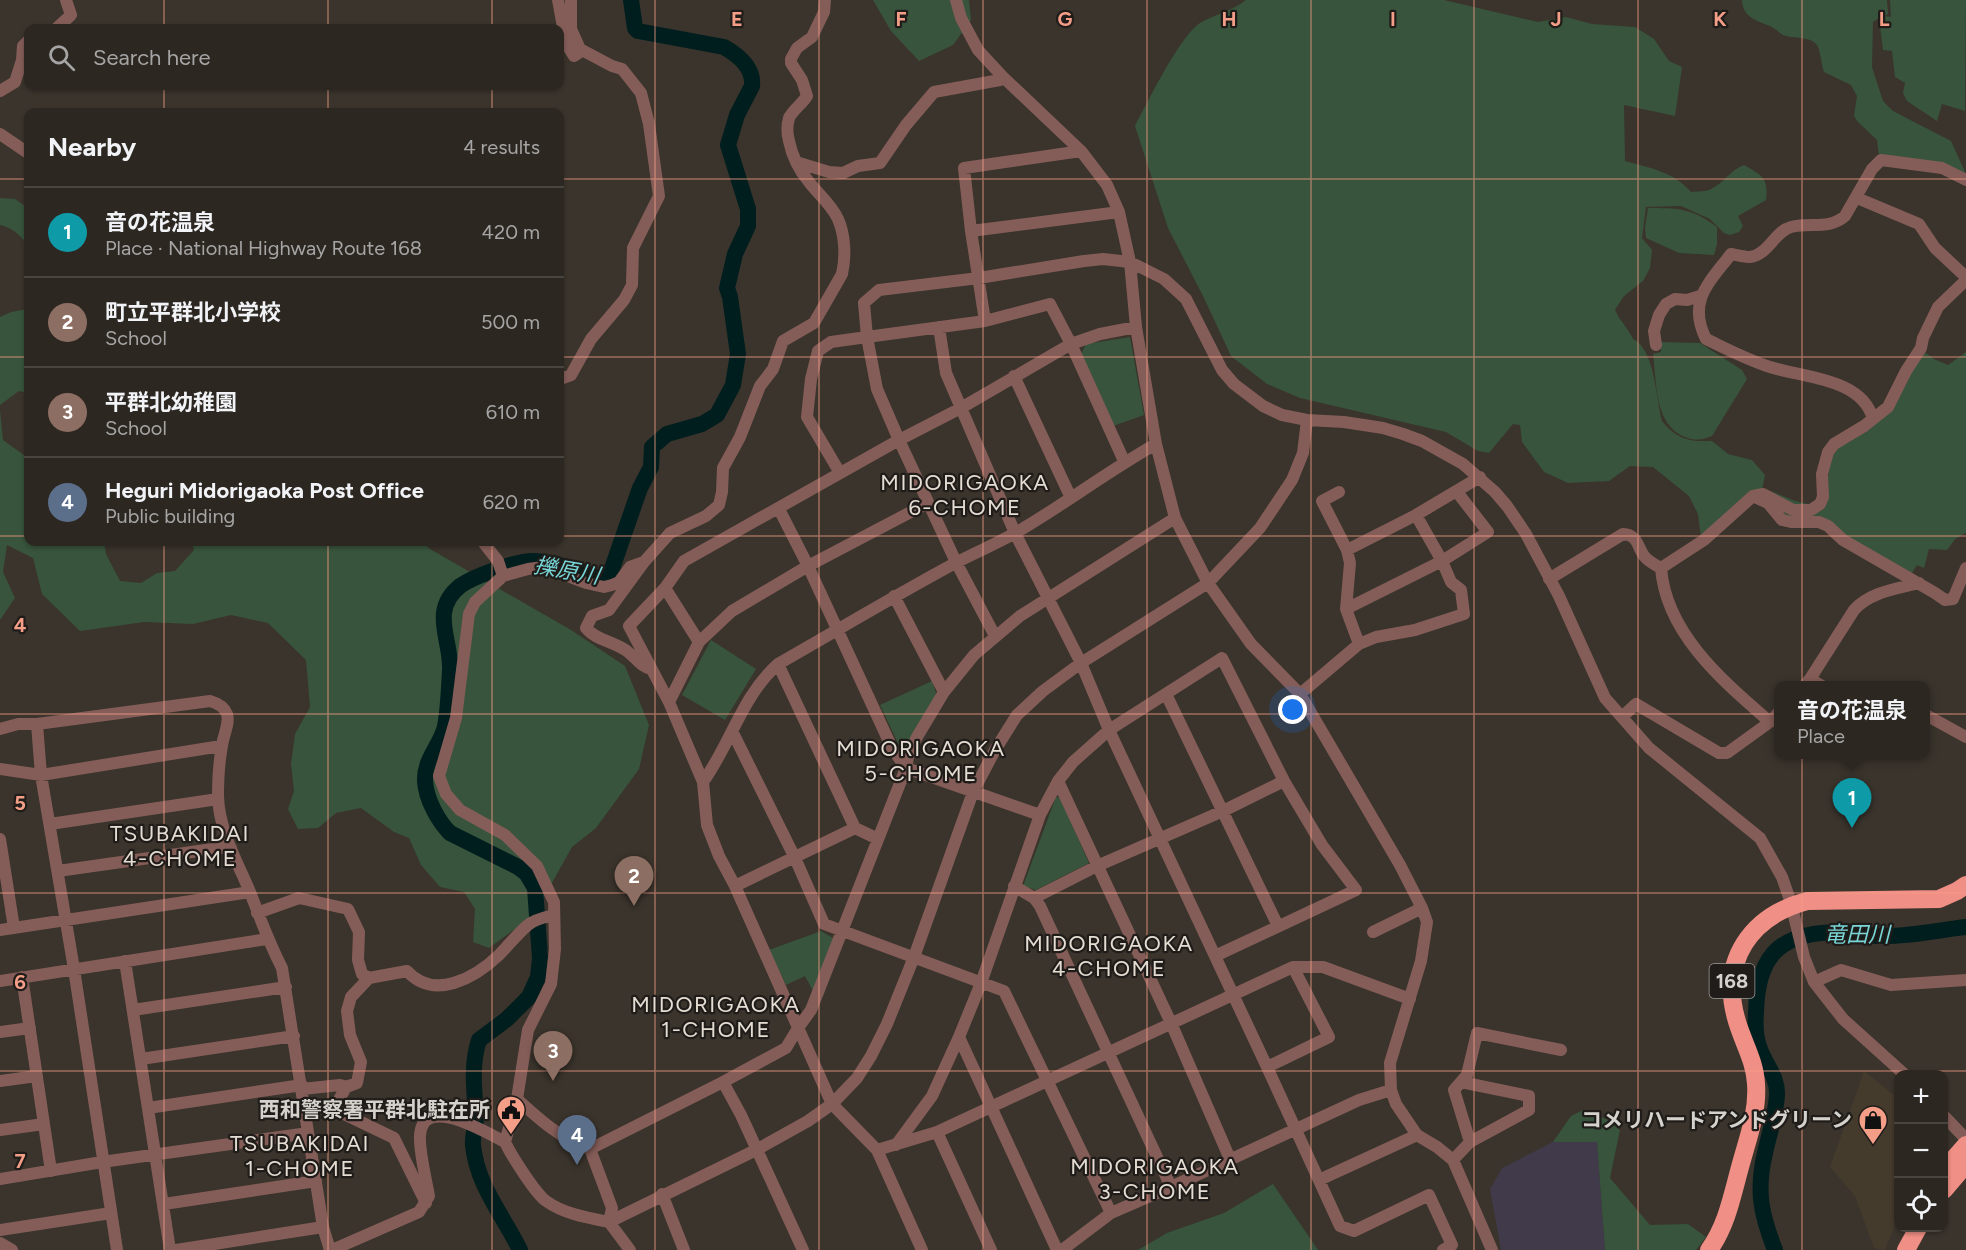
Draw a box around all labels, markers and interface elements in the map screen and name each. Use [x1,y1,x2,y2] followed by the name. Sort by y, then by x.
[731,7,743,31] text: E
[895,7,907,31] text: F
[1058,7,1073,31] text: G
[1222,7,1237,31] text: H
[1390,7,1396,31] text: I
[1550,7,1562,31] text: J
[1713,7,1727,31] text: K
[1879,7,1890,31] text: L
[24,24,564,90] search box
[45,41,78,74] icon: search
[93,44,211,71] text: Search here
[48,131,136,163] text: Nearby
[463,135,540,159] text: 4 results
[105,209,215,236] text: 音の花温泉
[63,220,72,244] text: 1
[482,220,540,244] text: 420 m
[105,236,422,260] text: Place · National Highway Route 168
[105,299,281,326] text: 町立平群北小学校
[62,310,73,334] text: 2
[481,310,540,334] text: 500 m
[105,326,167,350] text: School
[105,389,237,416] text: 平群北幼稚園
[62,400,73,424] text: 3
[486,400,540,424] text: 610 m
[105,416,167,440] text: School
[880,469,1050,521] district label: MIDORIGAOKA 6-CHOME
[105,477,424,504] text: Heguri Midorigaoka Post Office
[61,490,74,514] text: 4
[483,490,540,514] text: 620 m
[105,504,235,528] text: Public building
[532,551,604,590] water label: 擽原川
[14,613,27,637] text: 4
[1774,681,1930,759] popup
[1278,695,1307,724] your location
[1797,697,1907,724] text: 音の花温泉
[1797,724,1845,748] text: Place
[836,735,1006,787] district label: MIDORIGAOKA 5-CHOME
[1832,778,1872,828] pin: 1
[14,791,26,815] text: 5
[110,820,250,872] district label: TSUBAKIDAI 4-CHOME
[614,856,654,906] pin: 2
[1824,921,1892,948] water label: 竜田川
[1024,930,1194,982] district label: MIDORIGAOKA 4-CHOME
[1710,964,1754,998] road number: 168
[14,970,26,994] text: 6
[631,991,801,1043] district label: MIDORIGAOKA 1-CHOME
[534,1032,572,1081] pin: 3
[1894,1070,1948,1232] map controls
[1894,1070,1948,1124] button: +
[495,1094,527,1136] public building icon: 西和警察署平群北駐在所
[259,1097,490,1122] place label: 西和警察署平群北駐在所
[1857,1104,1889,1146] shop icon: コメリハードアンドグリーン
[1581,1107,1852,1132] place label: コメリハードアンドグリーン
[558,1116,596,1165] pin: 4
[1894,1124,1948,1178] button: −
[230,1130,370,1182] district label: TSUBAKIDAI 1-CHOME
[14,1149,26,1173] text: 7
[1070,1153,1240,1205] district label: MIDORIGAOKA 3-CHOME
[1894,1178,1948,1232] button: locate

